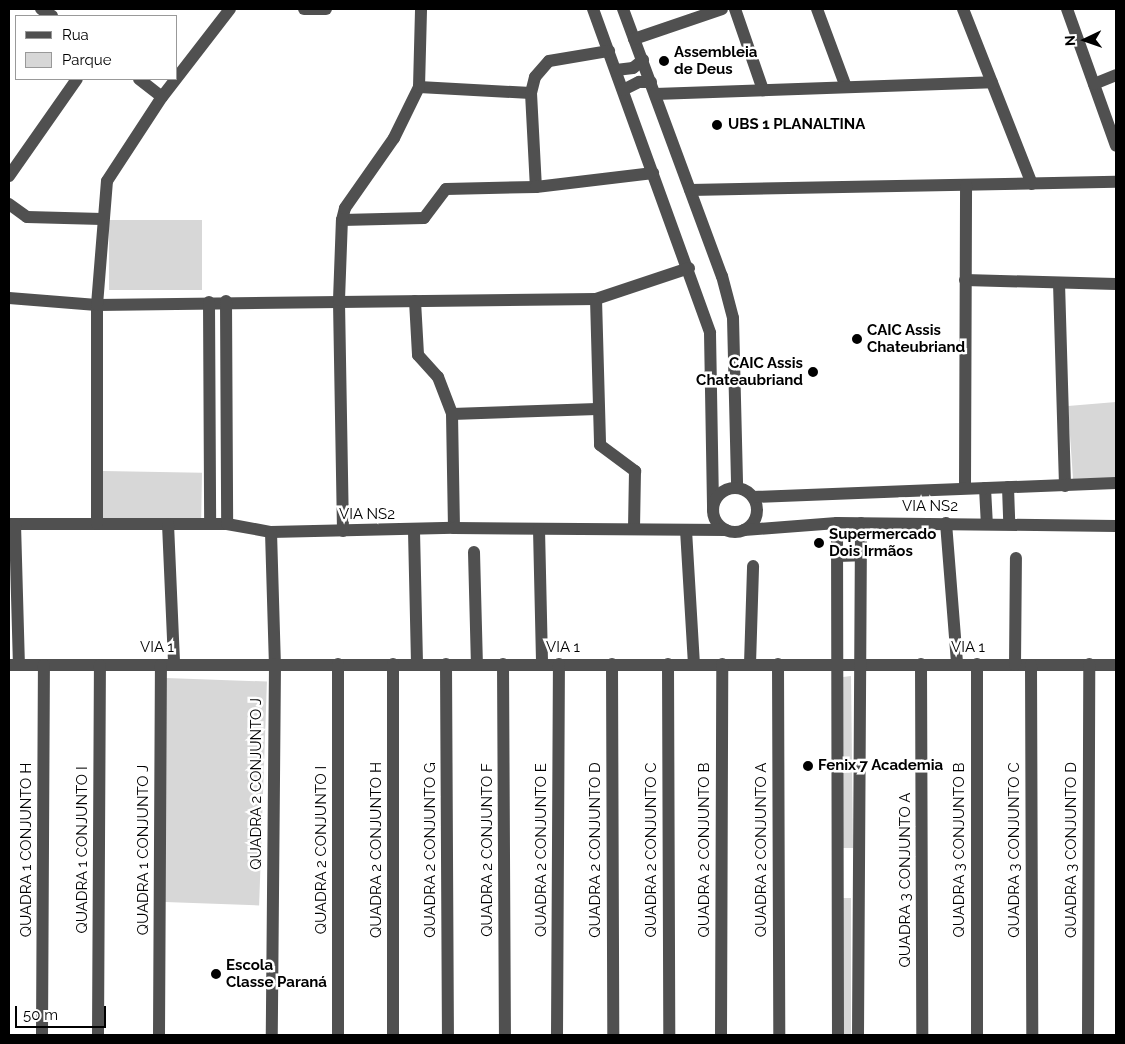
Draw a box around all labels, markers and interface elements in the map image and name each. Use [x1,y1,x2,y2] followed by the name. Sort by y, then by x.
[15,15,178,80] legend
[1060,15,1110,65] north arrow
[62,26,89,44] text: Rua
[1062,35,1078,47] text: N
[674,43,757,78] place label: Assembleia de Deus
[62,51,111,69] text: Parque
[658,55,670,67] marker: Assembleia de Deus
[728,116,865,134] place label: UBS 1 PLANALTINA
[710,118,724,132] marker: UBS 1 PLANALTINA
[867,321,965,356] place label: CAIC Assis Chateubriand
[851,333,863,345] marker: CAIC Assis Chateubriand
[696,354,803,389] place label: CAIC Assis Chateaubriand
[807,366,819,378] marker: CAIC Assis Chateaubriand
[902,498,958,516] street label: VIA NS2
[339,506,395,524] street label: VIA NS2
[829,525,936,560] place label: Supermercado Dois Irmãos
[813,537,825,549] marker: Supermercado Dois Irmãos
[140,639,174,657] street label: VIA 1
[546,639,580,657] street label: VIA 1
[951,639,985,657] street label: VIA 1
[248,698,266,870] street label: QUADRA 2 CONJUNTO J
[818,757,944,775] place label: Fenix 7 Academia
[802,760,814,772] marker: Fenix 7 Academia
[18,762,36,938] street label: QUADRA 1 CONJUNTO H
[368,762,386,938] street label: QUADRA 2 CONJUNTO H
[422,762,440,938] street label: QUADRA 2 CONJUNTO G
[587,762,605,938] street label: QUADRA 2 CONJUNTO D
[643,762,661,938] street label: QUADRA 2 CONJUNTO C
[696,762,714,938] street label: QUADRA 2 CONJUNTO B
[753,762,771,938] street label: QUADRA 2 CONJUNTO A
[951,762,969,938] street label: QUADRA 3 CONJUNTO B
[1006,762,1024,938] street label: QUADRA 3 CONJUNTO C
[1063,762,1081,938] street label: QUADRA 3 CONJUNTO D
[479,763,497,937] street label: QUADRA 2 CONJUNTO F
[533,763,551,937] street label: QUADRA 2 CONJUNTO E
[135,764,153,936] street label: QUADRA 1 CONJUNTO J
[313,765,331,935] street label: QUADRA 2 CONJUNTO I
[74,766,92,934] street label: QUADRA 1 CONJUNTO I
[897,792,915,968] street label: QUADRA 3 CONJUNTO A
[226,956,327,991] place label: Escola Classe Paraná
[210,968,222,980] marker: Escola Classe Paraná
[18,996,109,1028] scale bar
[23,1006,58,1024] text: 50 m

